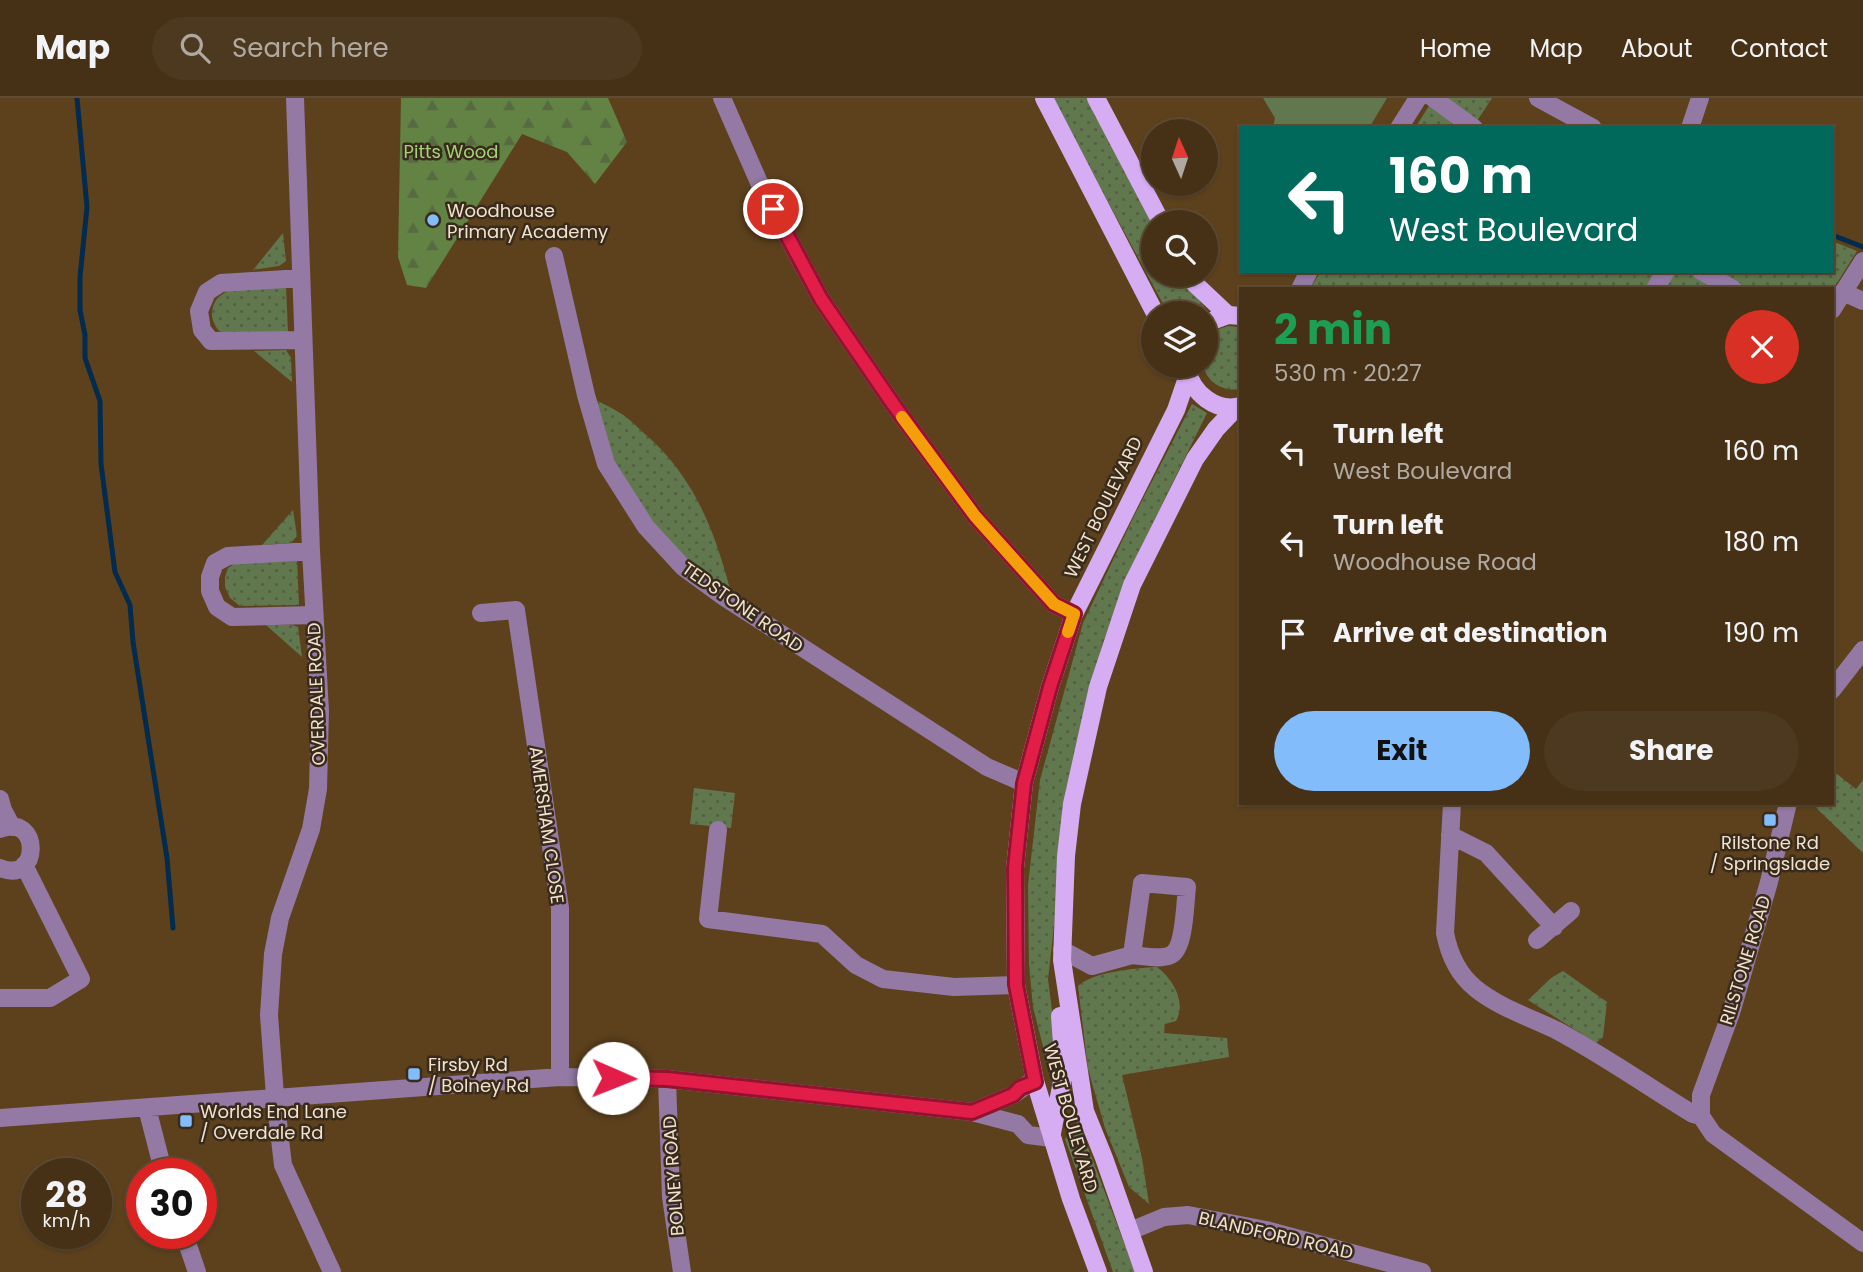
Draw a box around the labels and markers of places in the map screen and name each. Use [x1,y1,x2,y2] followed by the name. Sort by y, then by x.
[743,179,803,239] pin
[447,198,608,244] place label: Woodhouse Primary Academy
[425,212,441,228] marker: Woodhouse Primary Academy
[1762,812,1778,828] marker: Rilstone Rd / Springslade
[1710,830,1830,876] place label: Rilstone Rd / Springslade
[428,1052,529,1098] place label: Firsby Rd / Bolney Rd
[406,1066,422,1082] marker: Firsby Rd / Bolney Rd
[200,1099,347,1145] place label: Worlds End Lane / Overdale Rd
[178,1113,194,1129] marker: Worlds End Lane / Overdale Rd

